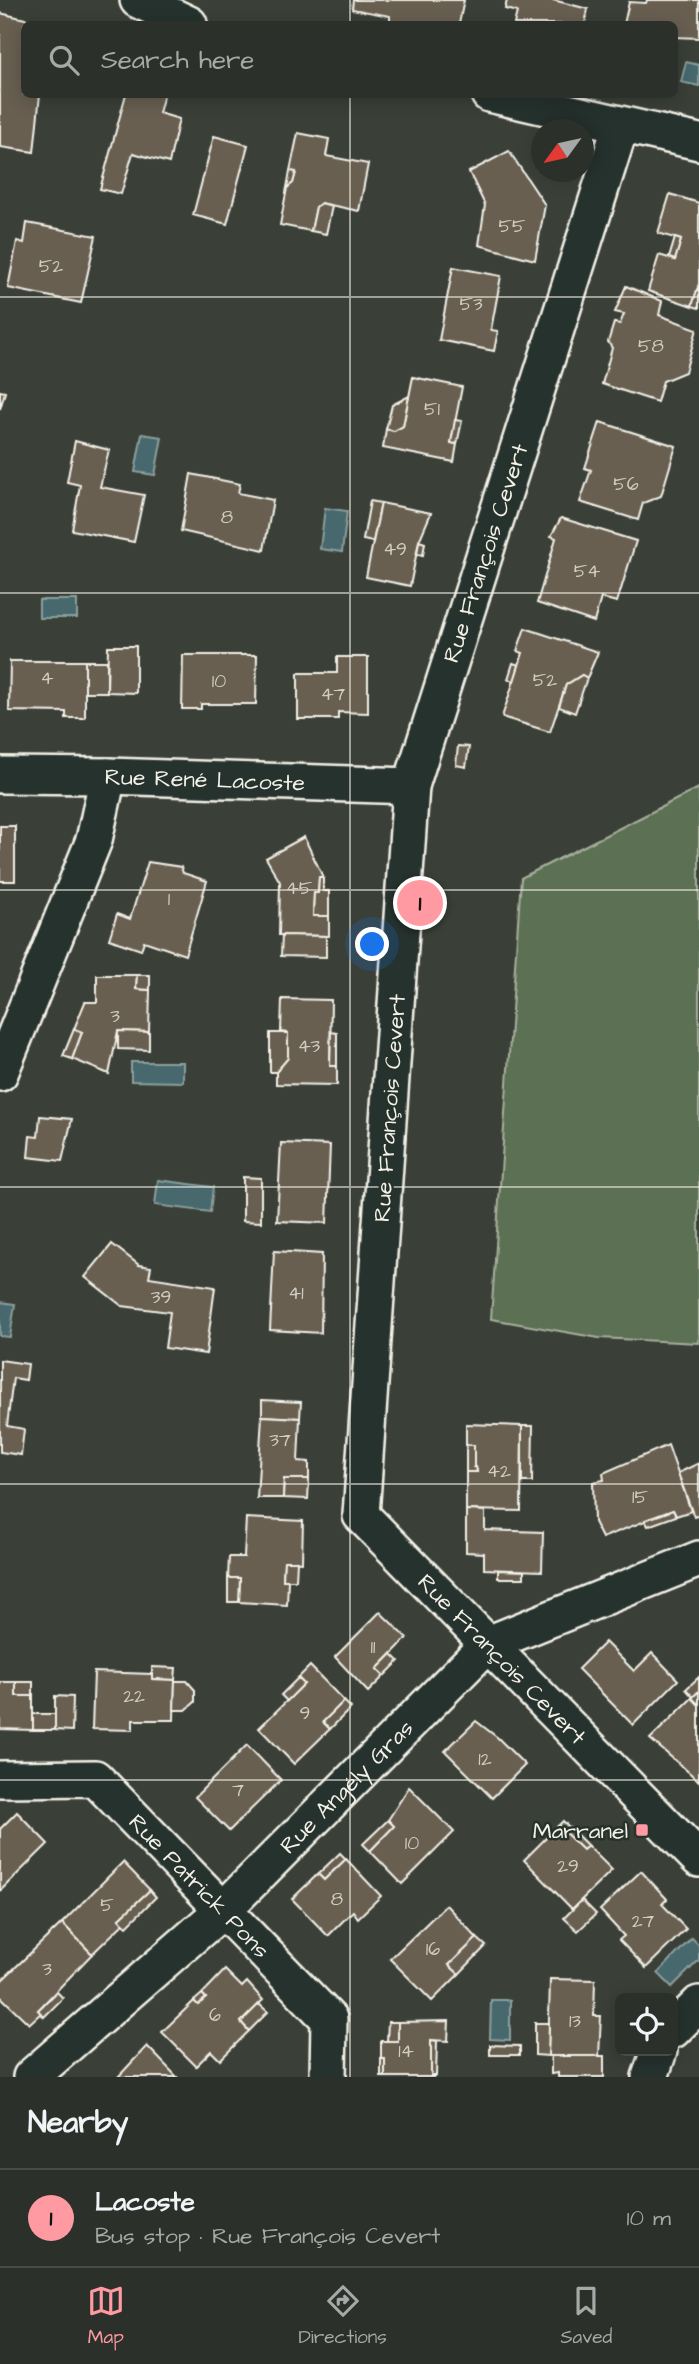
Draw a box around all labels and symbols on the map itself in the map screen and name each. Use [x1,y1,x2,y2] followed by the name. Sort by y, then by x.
[531,119,594,182] north arrow
[499,213,526,240] house number: 55
[39,253,63,280] house number: 52
[459,291,483,318] house number: 53
[638,333,664,360] house number: 58
[424,396,441,423] house number: 51
[435,439,537,667] street label: Rue François Cevert
[613,471,639,498] house number: 56
[221,504,233,531] house number: 8
[383,536,407,563] house number: 49
[574,558,600,585] house number: 54
[41,665,54,692] house number: 4
[533,667,557,694] house number: 52
[212,668,226,695] house number: 10
[321,681,346,708] house number: 47
[104,761,306,799] street label: Rue René Lacoste
[286,875,313,902] house number: 45
[397,877,443,929] pin: 1
[168,886,171,913] house number: 1
[355,927,389,961] your location
[366,992,414,1223] street label: Rue François Cevert
[110,1003,120,1030] house number: 3
[298,1033,321,1060] house number: 43
[288,1280,304,1307] house number: 41
[151,1284,171,1311] house number: 39
[269,1427,291,1454] house number: 37
[487,1458,511,1485] house number: 42
[632,1484,648,1511] house number: 15
[410,1567,594,1753] street label: Rue François Cevert
[371,1634,376,1661] house number: 11
[123,1683,145,1710] house number: 22
[300,1700,310,1727] house number: 9
[273,1713,421,1861] street label: Rue Angély Gras
[478,1746,492,1773] house number: 12
[232,1777,244,1804] house number: 7
[121,1807,277,1966] street label: Rue Patrick Pons
[533,1815,628,1847] place label: Marranel
[634,1822,650,1838] marker: Marranel
[405,1830,419,1857] house number: 10
[557,1853,579,1880] house number: 29
[331,1886,343,1913] house number: 8
[100,1892,114,1919] house number: 5
[632,1908,655,1935] house number: 27
[426,1936,440,1963] house number: 16
[42,1956,52,1983] house number: 3
[209,2002,221,2029] house number: 6
[569,2008,581,2035] house number: 13
[398,2038,414,2065] house number: 14

